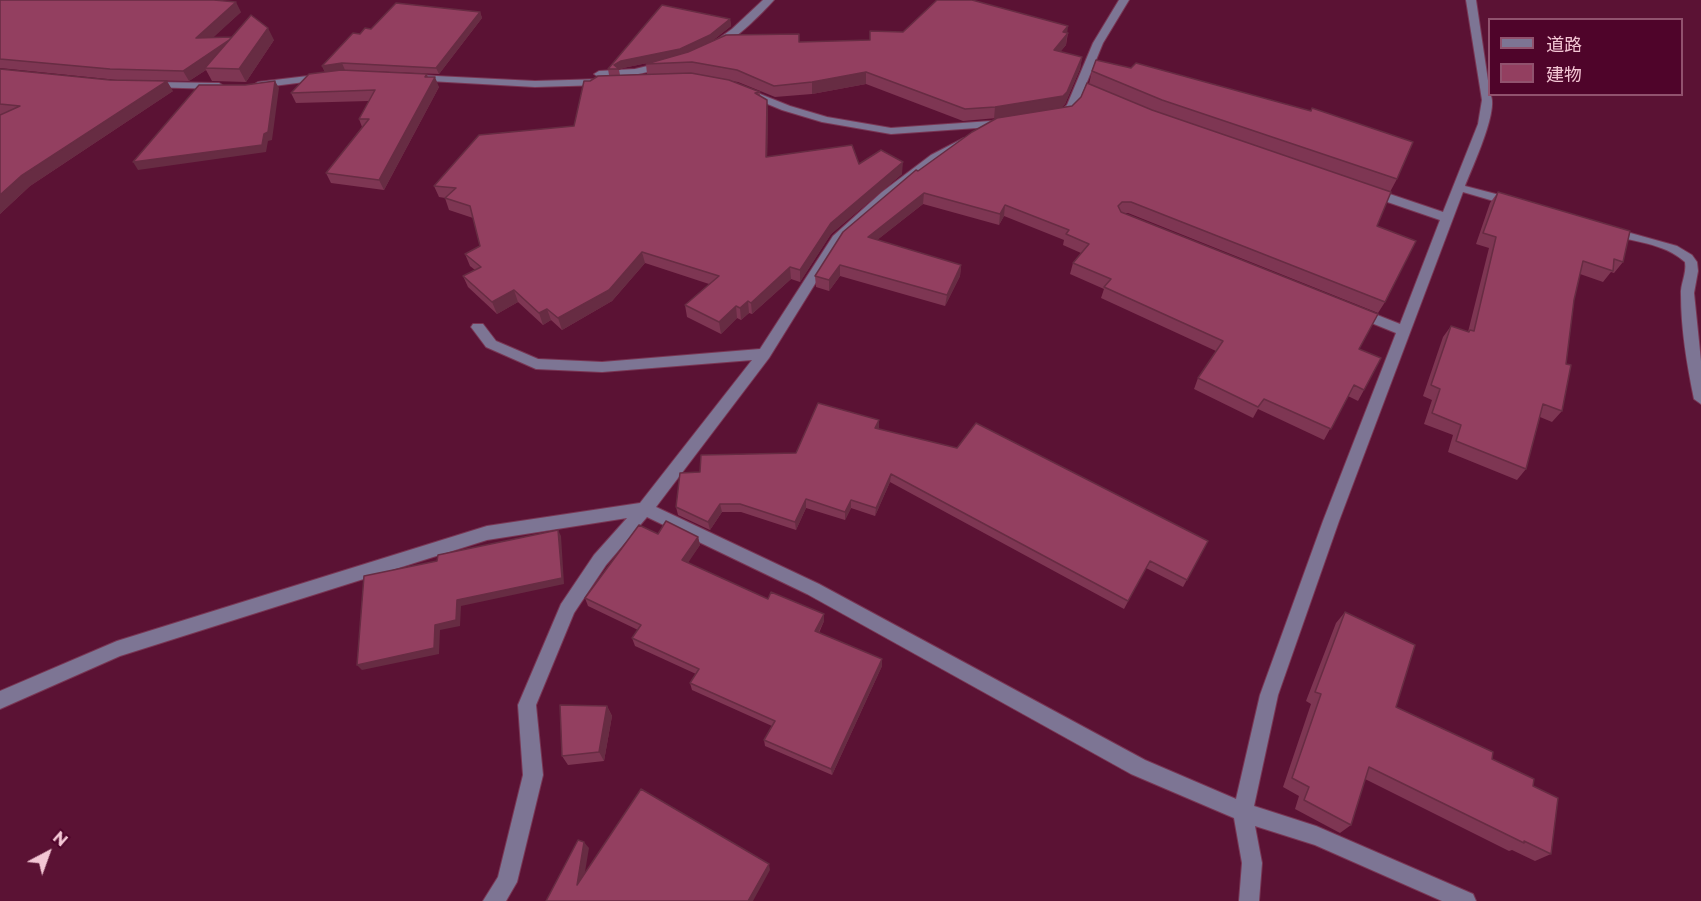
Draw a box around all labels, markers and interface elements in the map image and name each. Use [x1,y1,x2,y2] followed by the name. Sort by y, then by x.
[1488,18,1683,96] legend
[1546,34,1582,56] text: 道路
[1546,64,1582,86] text: 建物
[18,823,78,883] north arrow
[49,828,71,850] text: N

